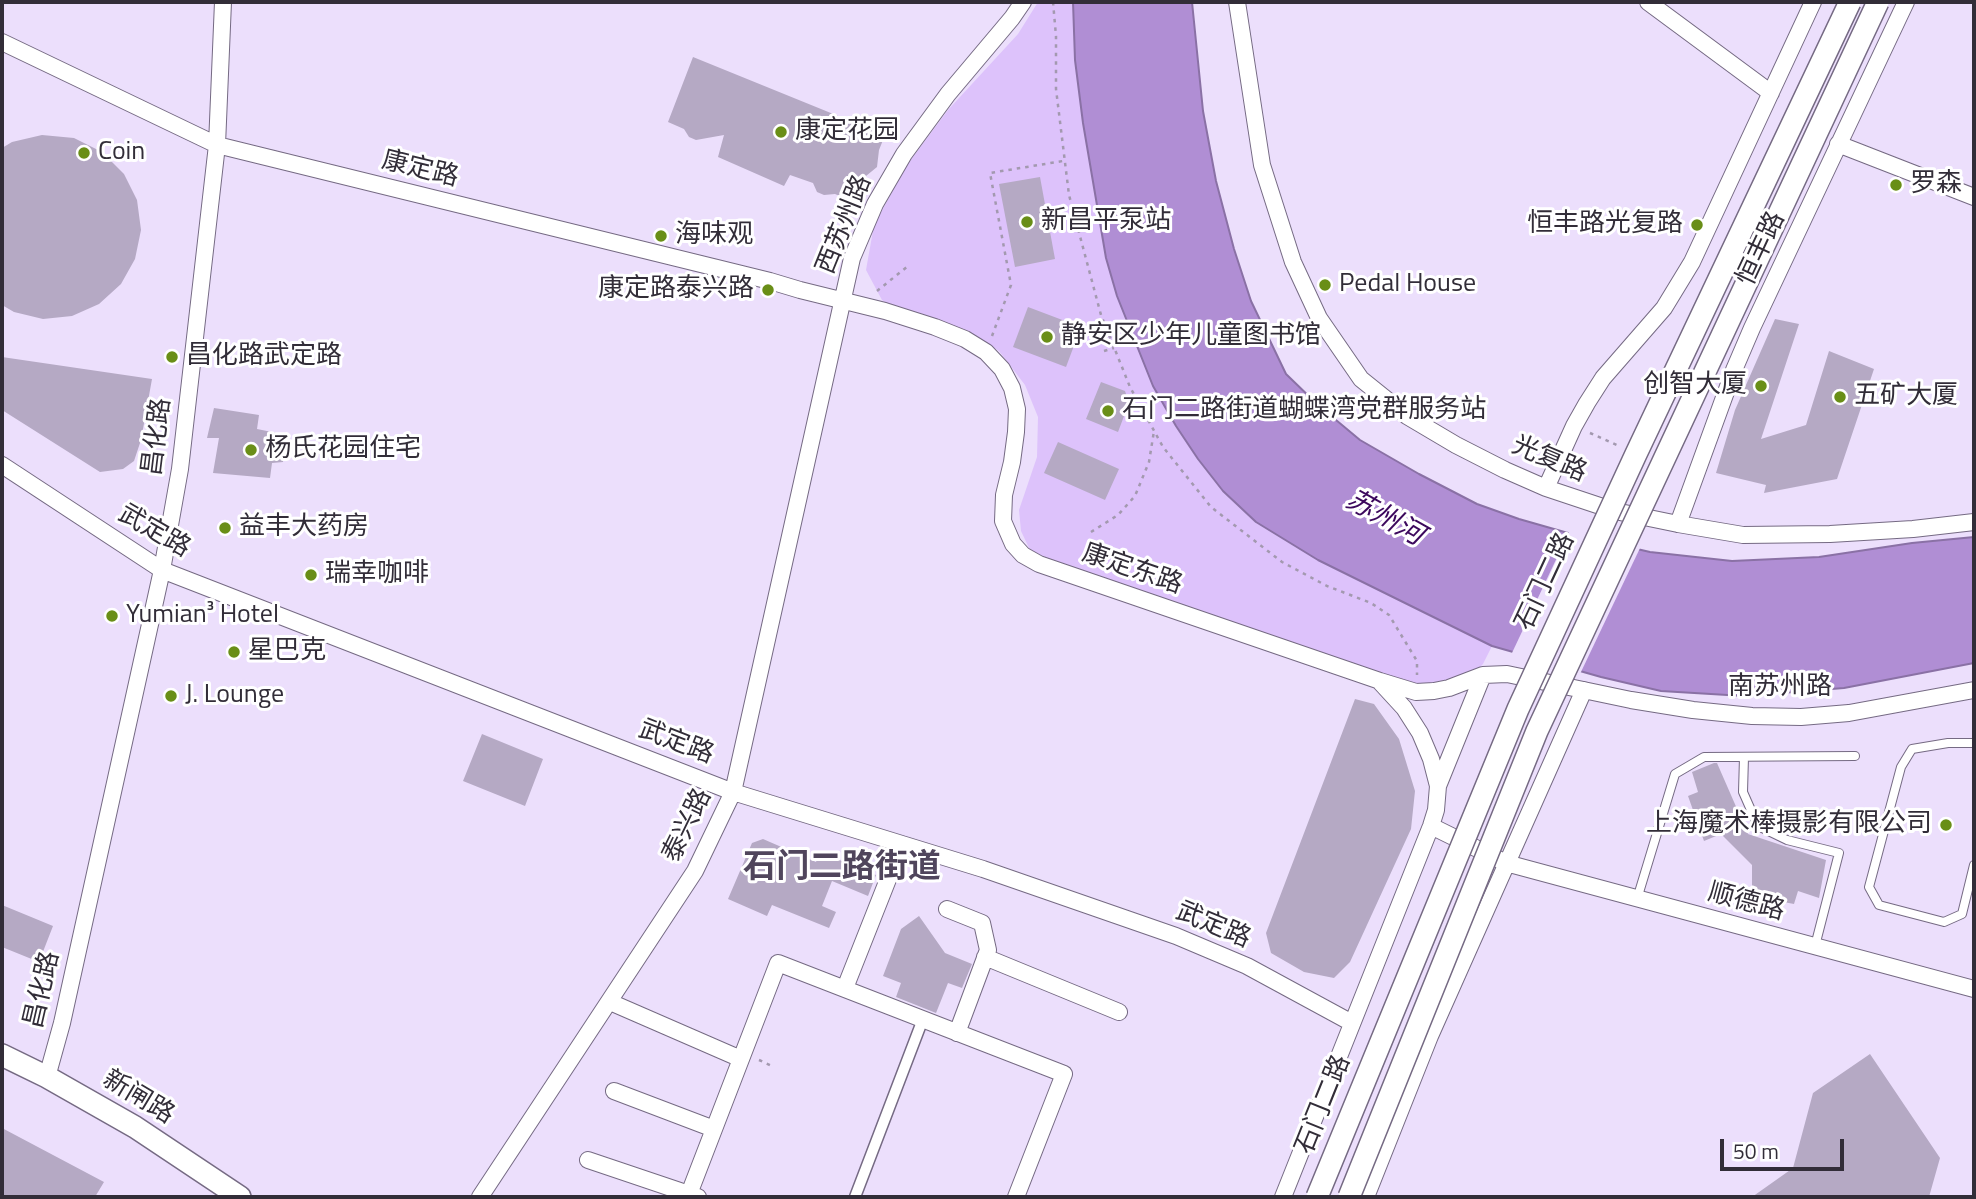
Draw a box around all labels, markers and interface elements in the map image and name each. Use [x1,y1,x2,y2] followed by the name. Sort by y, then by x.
[795,116,899,148] place label: 康定花园
[773,124,789,140] marker: 康定花园
[98,137,145,169] place label: Coin
[76,145,92,161] marker: Coin
[378,145,462,195] street label: 康定路
[1910,169,1962,201] place label: 罗森
[811,171,879,279] street label: 西苏州路
[1888,177,1904,193] marker: 罗森
[1041,206,1171,238] place label: 新昌平泵站
[1731,207,1793,291] street label: 恒丰路
[1527,209,1683,241] place label: 恒丰路光复路
[1019,214,1035,230] marker: 新昌平泵站
[1689,217,1705,233] marker: 恒丰路光复路
[675,220,753,252] place label: 海味观
[653,228,669,244] marker: 海味观
[1339,269,1476,301] place label: Pedal House
[598,274,754,306] place label: 康定路泰兴路
[1317,277,1333,293] marker: Pedal House
[760,282,776,298] marker: 康定路泰兴路
[1061,321,1321,353] place label: 静安区少年儿童图书馆
[1039,329,1055,345] marker: 静安区少年儿童图书馆
[186,341,342,373] place label: 昌化路武定路
[164,349,180,365] marker: 昌化路武定路
[1643,370,1747,402] place label: 创智大厦
[1753,378,1769,394] marker: 创智大厦
[1854,381,1958,413] place label: 五矿大厦
[1832,389,1848,405] marker: 五矿大厦
[1122,395,1486,427] place label: 石门二路街道蝴蝶湾党群服务站
[138,396,178,478] street label: 昌化路
[1100,403,1116,419] marker: 石门二路街道蝴蝶湾党群服务站
[1507,430,1591,490] street label: 光复路
[265,434,421,466] place label: 杨氏花园住宅
[243,442,259,458] marker: 杨氏花园住宅
[1339,484,1429,554] water label: 苏州河
[112,499,196,565] street label: 武定路
[239,512,369,544] place label: 益丰大药房
[217,520,233,536] marker: 益丰大药房
[1510,528,1582,636] street label: 石门二路
[1078,538,1186,602] street label: 康定东路
[325,559,429,591] place label: 瑞幸咖啡
[303,567,319,583] marker: 瑞幸咖啡
[126,600,279,632] place label: Yumian³ Hotel
[104,608,120,624] marker: Yumian³ Hotel
[248,636,326,668] place label: 星巴克
[226,644,242,660] marker: 星巴克
[1728,672,1832,704] street label: 南苏州路
[185,680,284,712] place label: J. Lounge
[163,688,179,704] marker: J. Lounge
[634,714,718,772] street label: 武定路
[657,784,719,868] street label: 泰兴路
[1646,809,1932,841] place label: 上海魔术棒摄影有限公司
[1938,817,1954,833] marker: 上海魔术棒摄影有限公司
[743,849,941,889] district label: 石门二路街道
[1704,878,1788,928] street label: 顺德路
[1171,896,1255,956] street label: 武定路
[19,948,67,1032] street label: 昌化路
[1290,1051,1358,1159] street label: 石门二路
[97,1065,179,1131] street label: 新闸路
[1724,1126,1848,1170] scale bar
[1733,1135,1779,1167] text: 50 m

